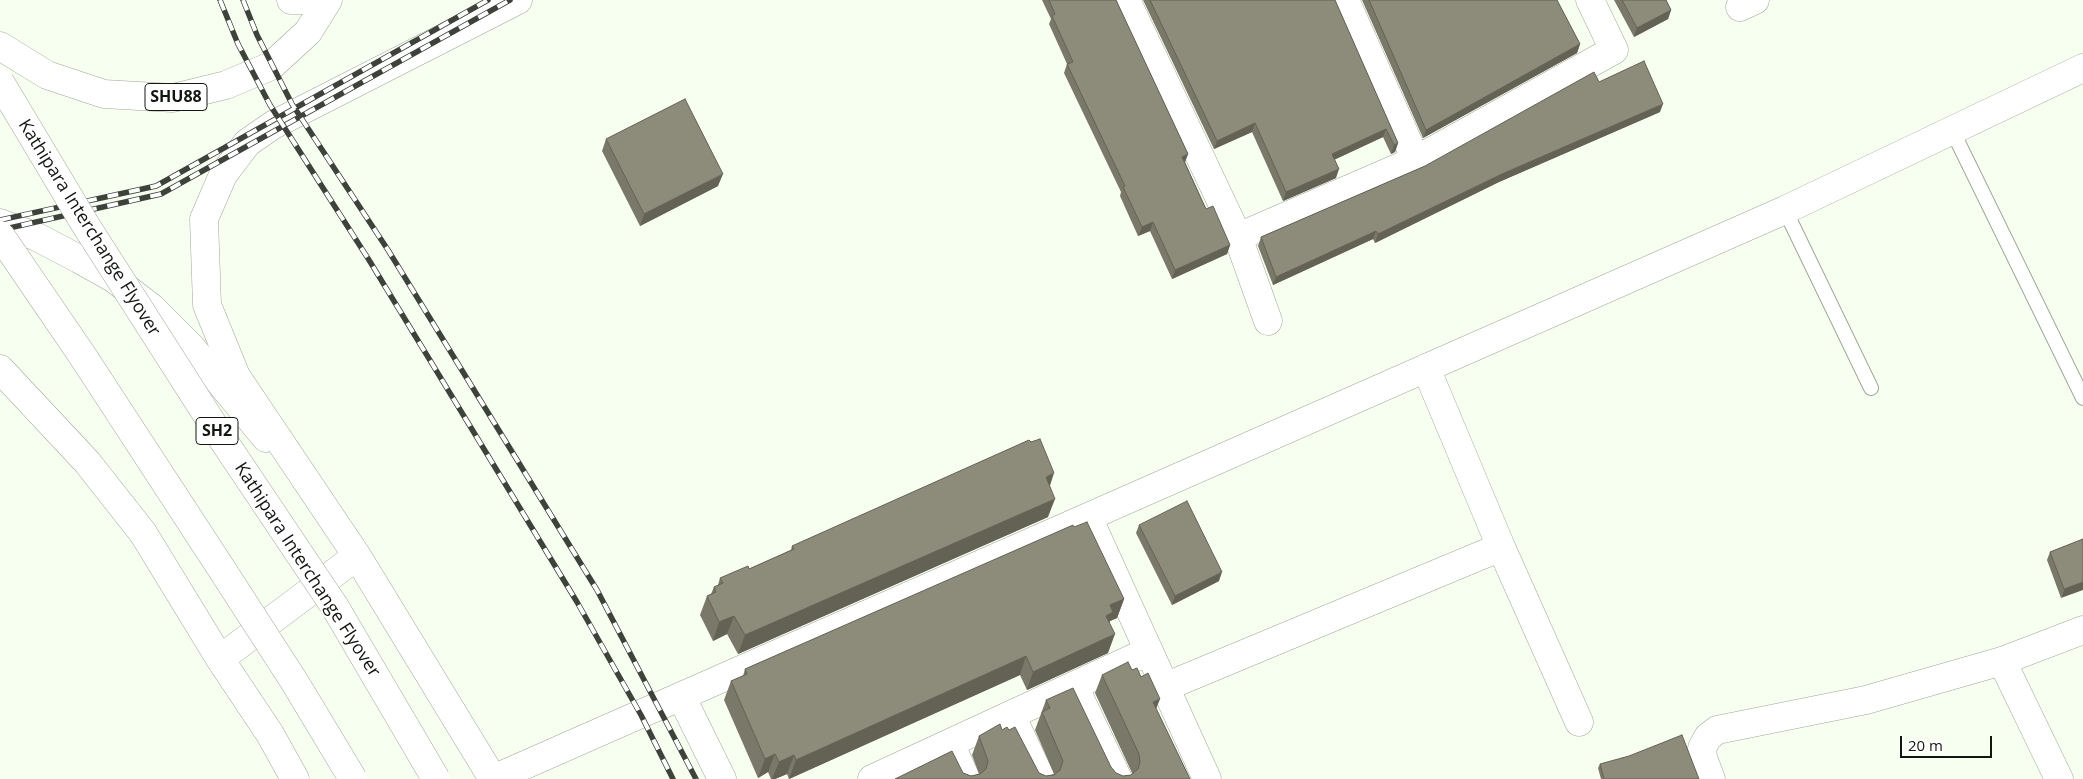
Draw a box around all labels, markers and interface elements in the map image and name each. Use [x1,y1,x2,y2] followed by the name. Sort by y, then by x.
[145,84,207,110] road number: SHU88
[13,116,165,340] street label: Kathipara Interchange Flyover
[196,418,238,444] road number: SH2
[229,459,385,681] street label: Kathipara Interchange Flyover
[1903,726,1996,758] scale bar
[1908,735,1943,755] text: 20 m

